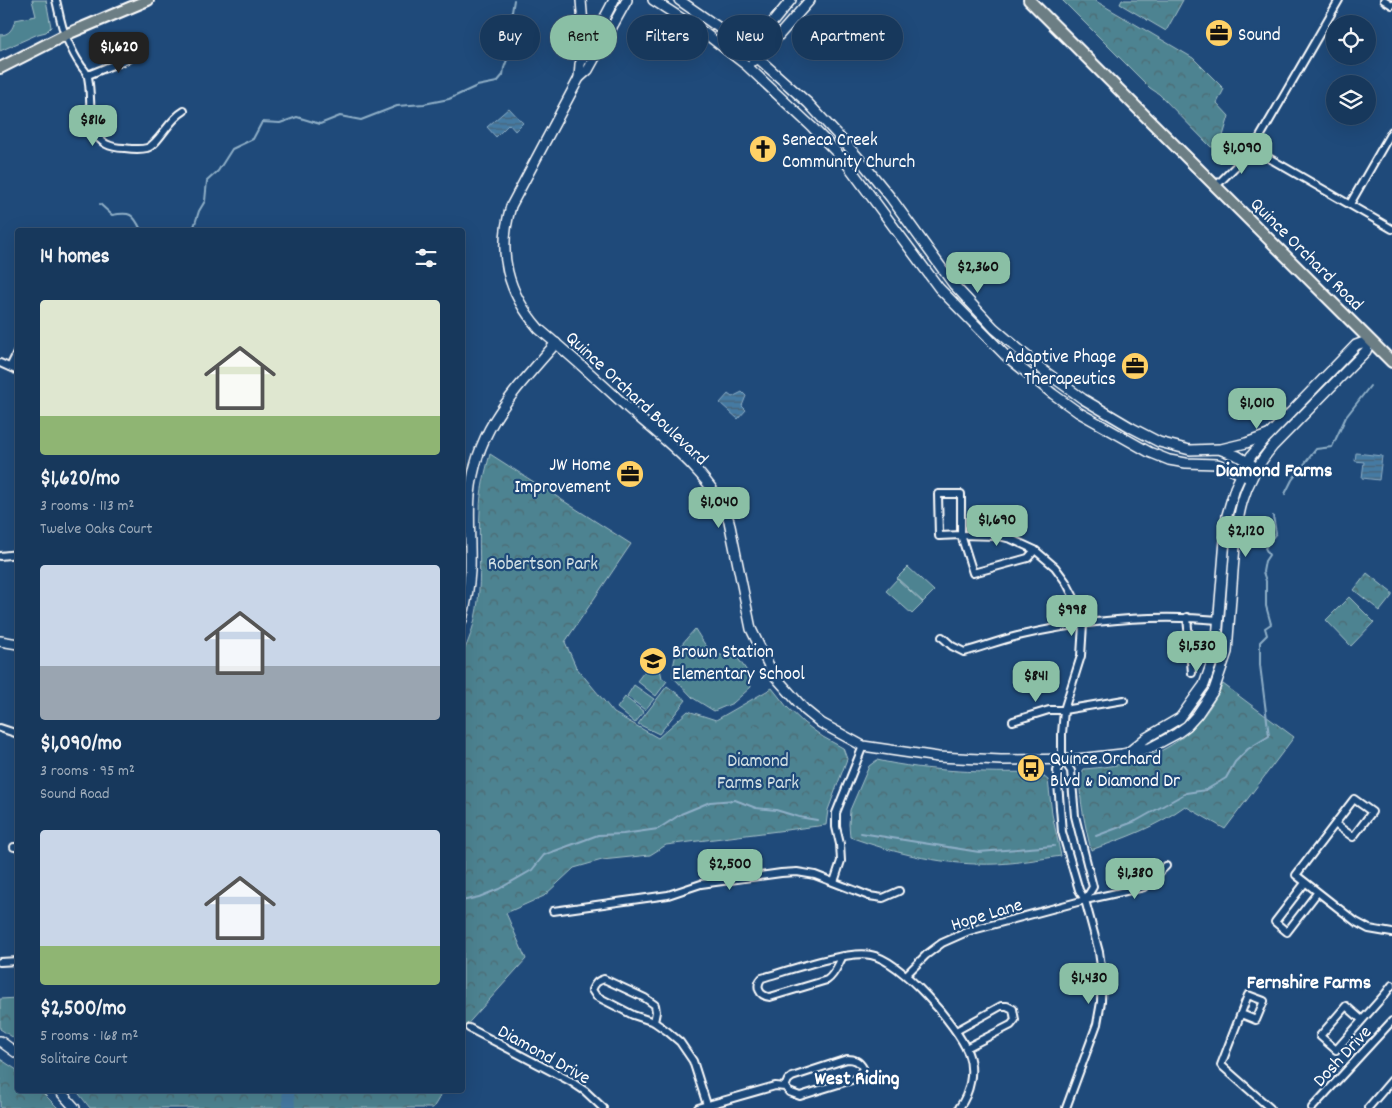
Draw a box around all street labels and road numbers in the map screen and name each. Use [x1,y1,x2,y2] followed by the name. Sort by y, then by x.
[1243,193,1368,318] street label: Quince Orchard Road
[558,326,713,473] street label: Quince Orchard Boulevard
[948,893,1026,940] street label: Hope Lane
[492,1019,595,1093] street label: Diamond Drive
[1308,1020,1379,1094] street label: Dosh Drive

